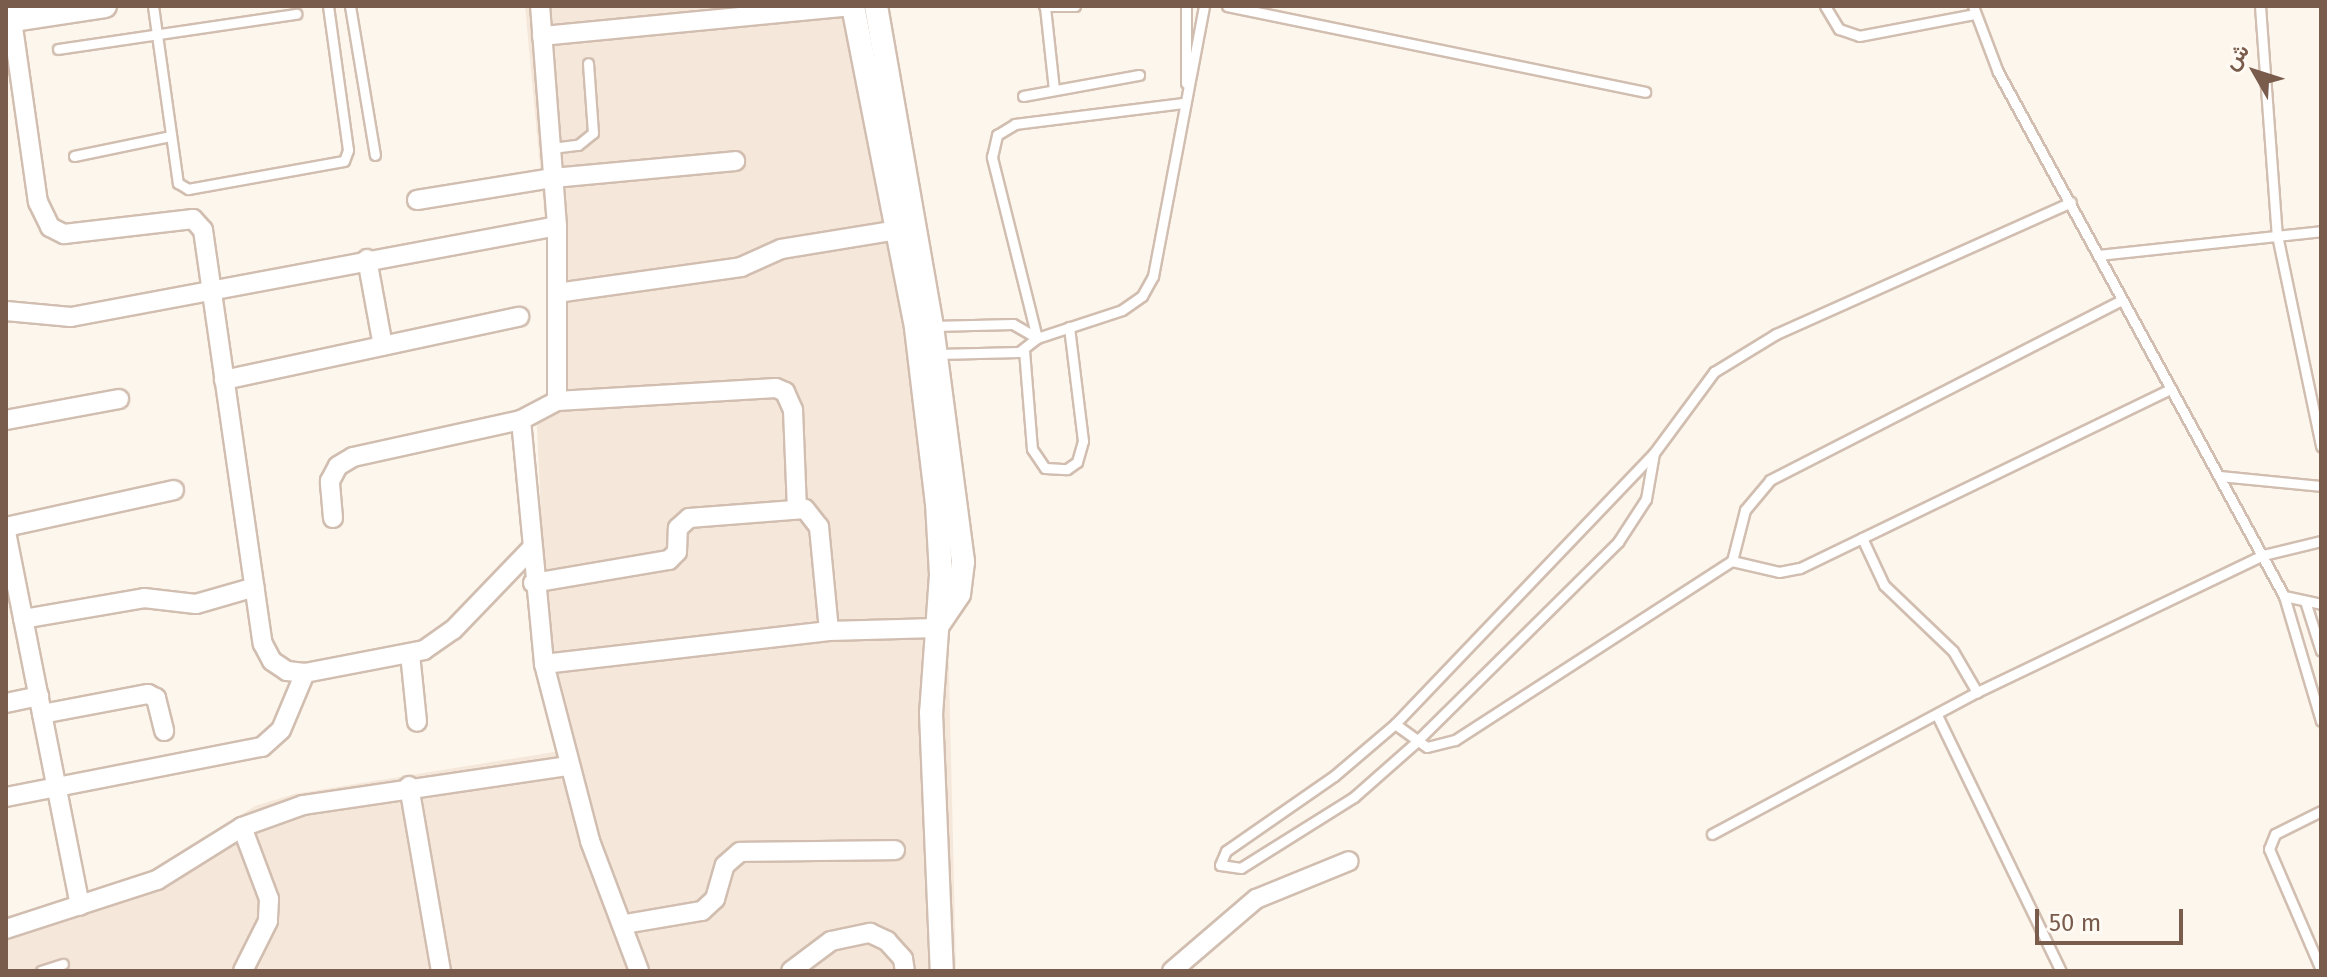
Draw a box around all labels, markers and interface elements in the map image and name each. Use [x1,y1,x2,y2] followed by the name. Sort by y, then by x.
[2215,32,2295,112] north arrow
[2217,38,2255,75] text: ش
[2039,893,2187,943] scale bar
[2049,909,2101,937] text: 50 m

